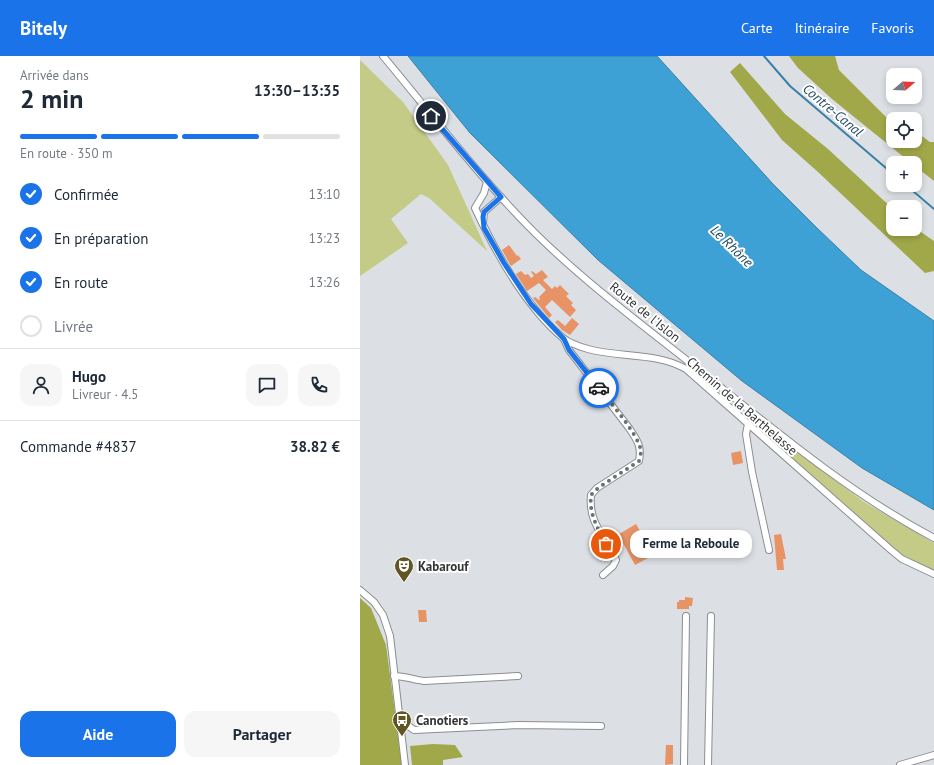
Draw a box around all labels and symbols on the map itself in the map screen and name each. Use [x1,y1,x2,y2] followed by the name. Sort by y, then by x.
[886,68,922,104] north arrow
[799,80,867,141] water label: Contre-Canal
[414,99,448,133] pin
[707,221,758,271] water label: Le Rhône
[606,278,684,346] street label: Route de l'Islon
[683,353,801,459] street label: Chemin de la Barthelasse
[579,368,619,408] courier
[589,527,623,561] pin
[630,530,752,558] callout: Ferme la Reboule
[393,555,415,583] theatre icon: Kabarouf
[418,558,469,575] place label: Kabarouf
[391,709,413,737] bus stop icon: Canotiers
[416,712,469,729] place label: Canotiers

